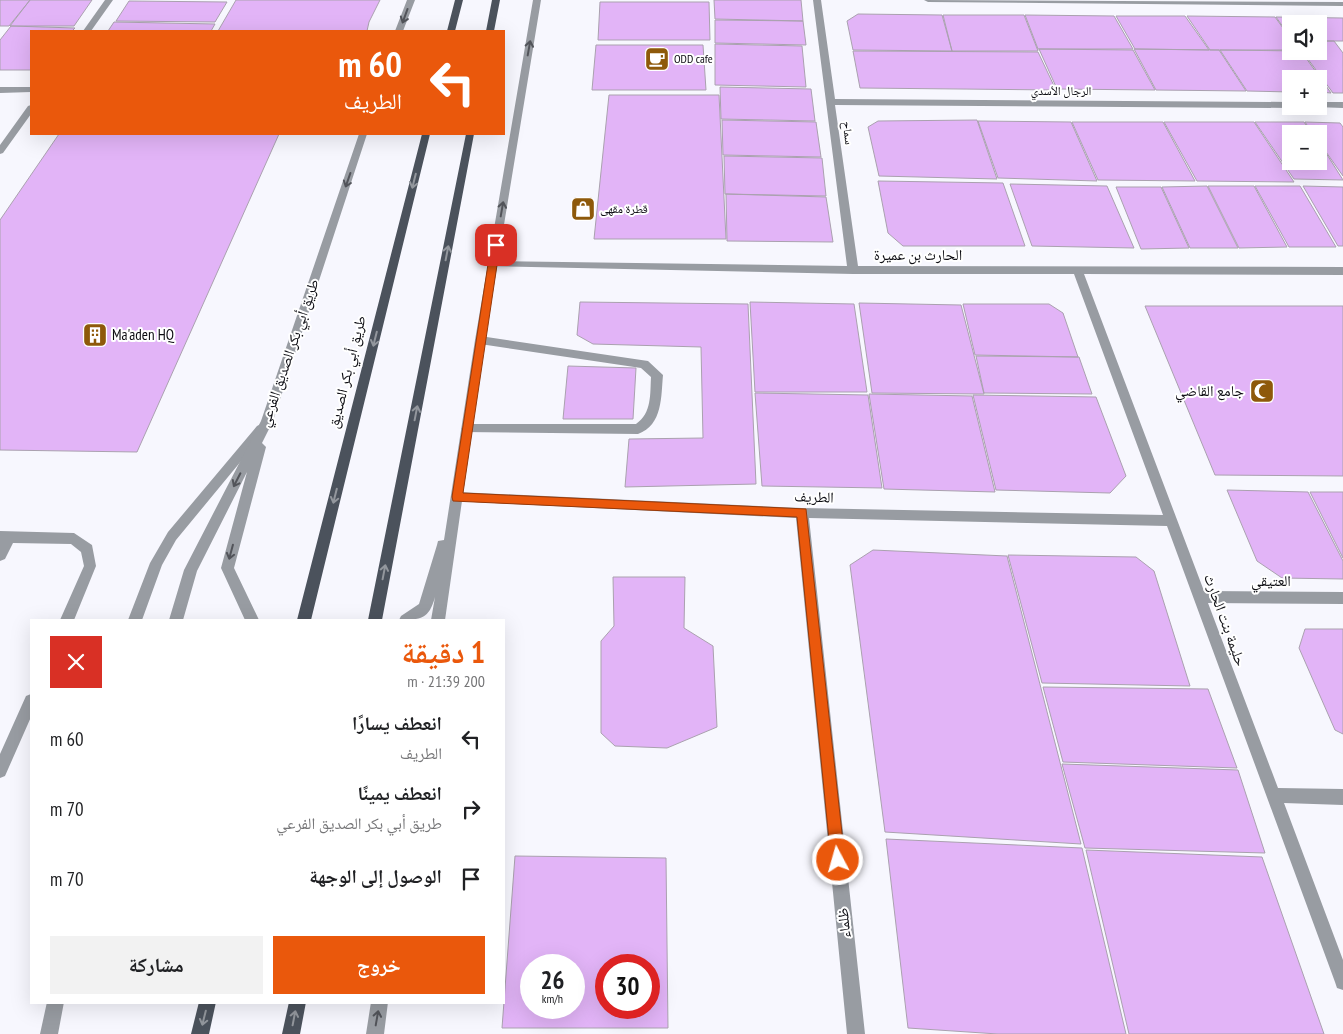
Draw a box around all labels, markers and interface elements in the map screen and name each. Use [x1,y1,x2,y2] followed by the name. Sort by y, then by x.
[400,7,409,23] one-way arrow
[1282,15,1327,170] map controls
[1282,15,1327,60] button: sound
[338,41,402,87] text: 60 m
[524,41,534,57] one-way arrow
[644,46,670,72] cafe icon: ODD cafe
[420,50,485,115] icon: left
[674,51,713,66] place label: ODD cafe
[1282,70,1327,115] button: +
[1031,83,1091,101] street label: الرجال الأسدي
[344,87,402,115] text: الطريف
[840,120,857,146] street label: سماح
[1282,125,1327,170] button: −
[342,172,352,188] one-way arrow
[409,173,418,189] one-way arrow
[570,196,596,222] shop icon: قطرة مقهى
[497,201,507,217] one-way arrow
[600,201,648,216] place label: قطرة مقهى
[475,224,517,266] pin
[482,231,510,259] icon: arrive
[874,245,962,265] street label: الحارث بن عميرة
[442,246,452,262] one-way arrow
[254,276,325,430] street label: طريق أبي بكر الصديق الفرعي
[323,313,372,431] street label: طريق أبي بكر الصديق
[82,322,108,348] building icon: Ma'aden HQ
[112,325,175,344] place label: Ma'aden HQ
[369,330,379,346] one-way arrow
[1249,378,1275,404] mosque icon: جامع القاضي
[1175,381,1244,403] place label: جامع القاضي
[412,405,421,421] one-way arrow
[232,472,242,487] one-way arrow
[794,486,834,507] street label: الطريف
[330,488,339,504] one-way arrow
[226,544,236,560] one-way arrow
[380,565,390,581] one-way arrow
[1200,571,1251,669] street label: حليمة بنت الحارث
[1251,571,1291,593] street label: العتيقي
[402,632,485,671] text: 1 دقيقة
[50,636,102,688] button: close
[407,671,485,691] text: 200 m · 21:39
[352,711,442,735] text: انعطف يسارًا
[457,725,485,753] icon: left
[50,727,84,751] text: 60 m
[400,743,442,763] text: الطريف
[358,781,442,805] text: انعطف يمينًا
[457,795,485,823] icon: right
[50,797,84,821] text: 70 m
[276,813,442,833] text: طريق أبي بكر الصديق الفرعي
[811,833,863,885] position arrow
[309,864,442,888] text: الوصول إلى الوجهة
[457,865,485,893] icon: arrive
[50,867,84,891] text: 70 m
[832,907,855,939] street label: ظلماء
[50,936,263,994] button: مشاركة
[273,936,485,994] button: خروج
[595,954,660,1019] speed limit sign: 30
[541,964,564,996] text: 26
[542,991,563,1006] text: km/h
[199,1010,208,1026] one-way arrow
[290,1011,300,1027] one-way arrow
[373,1011,383,1027] one-way arrow

